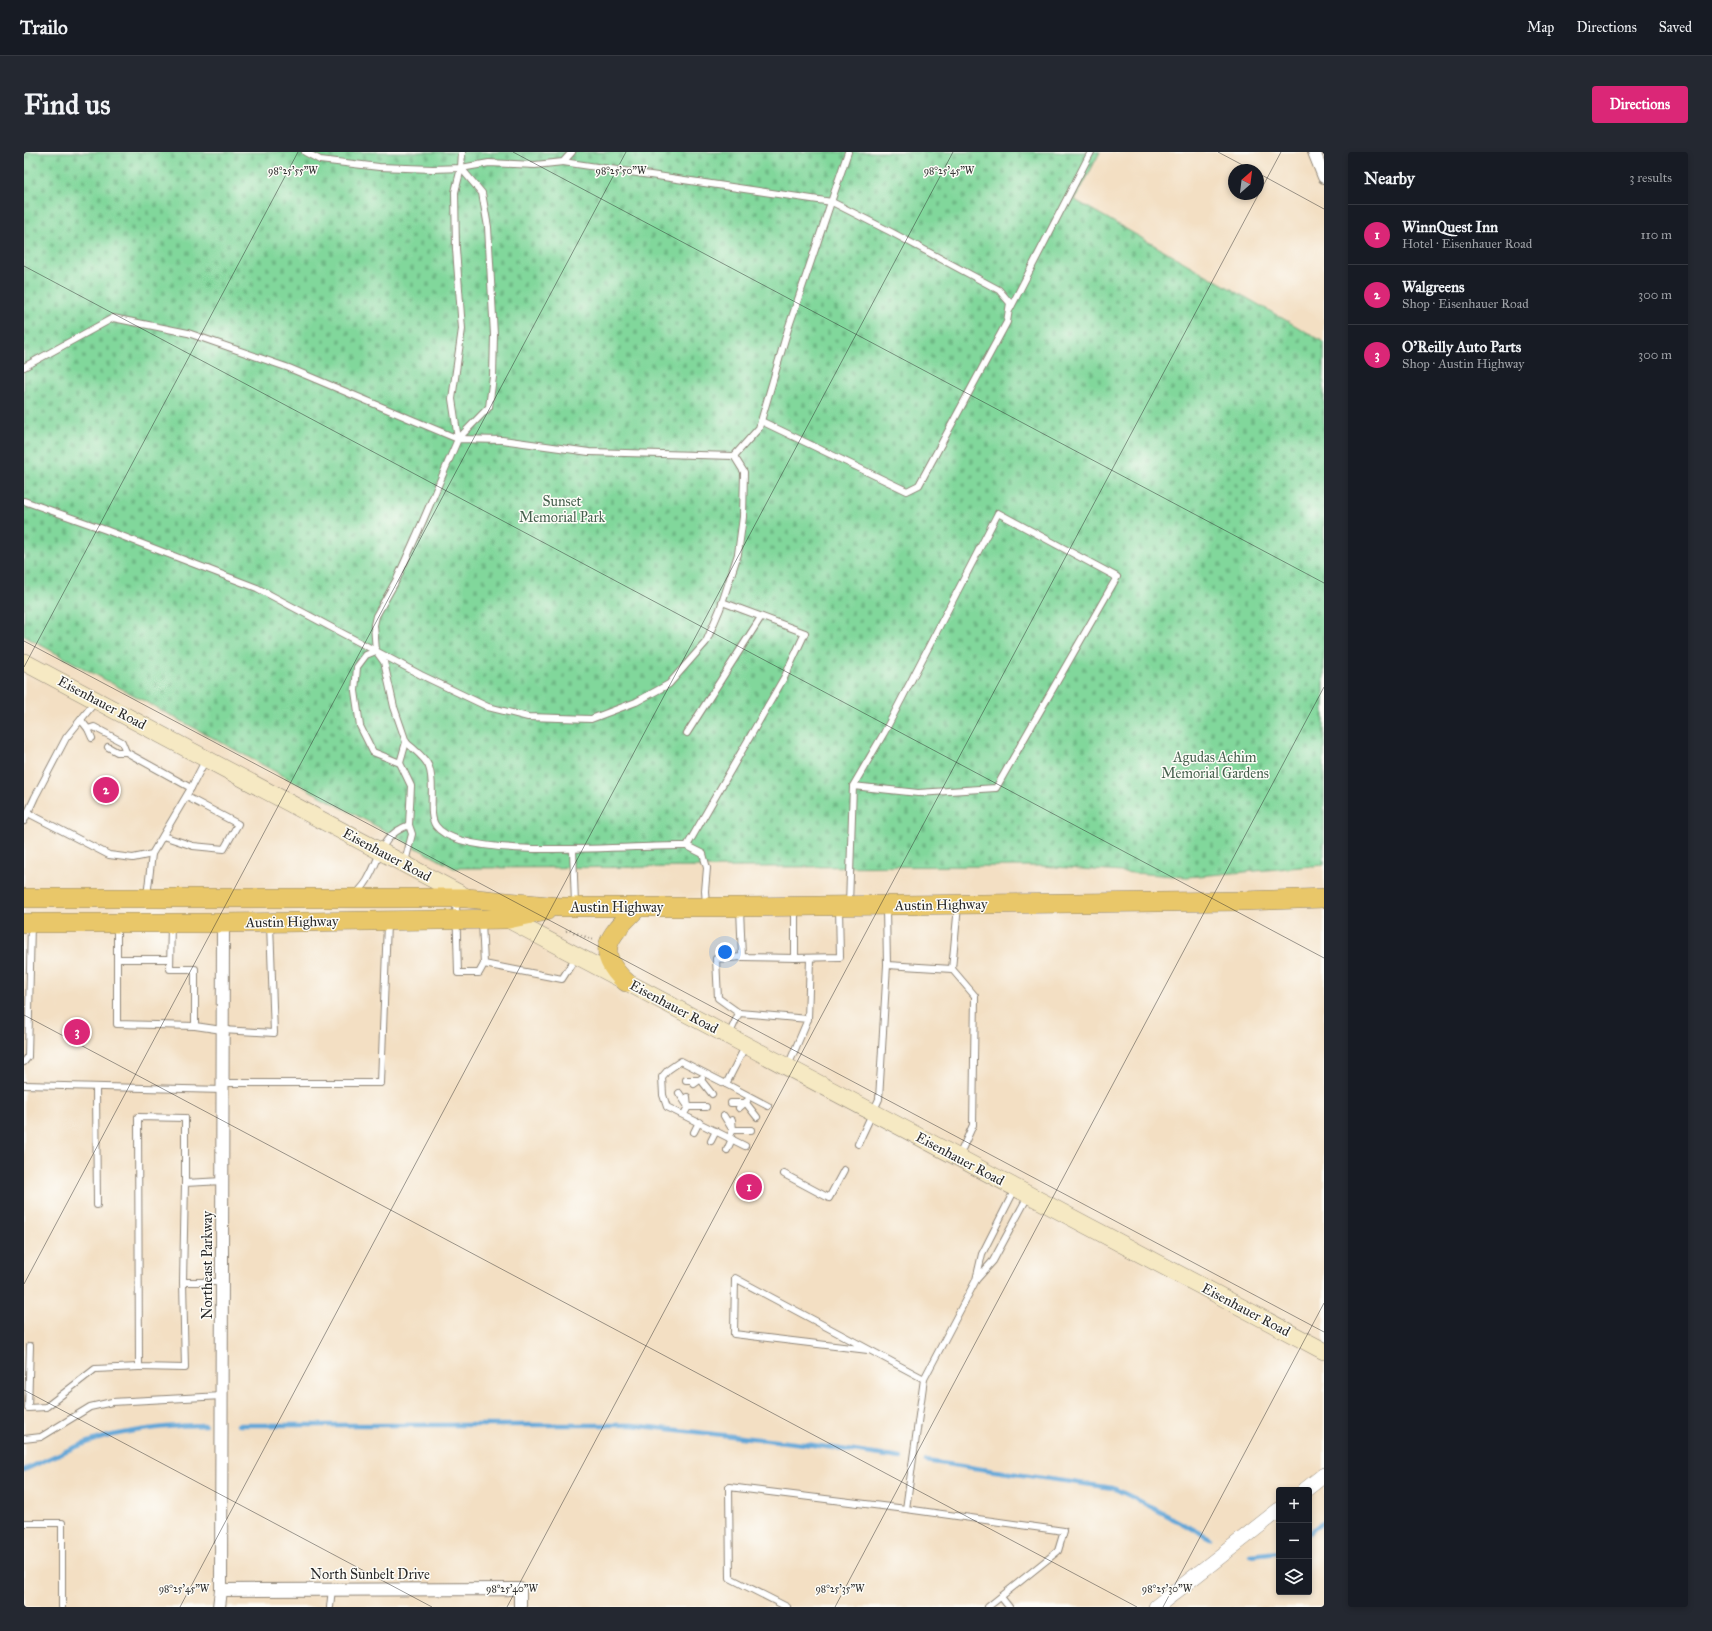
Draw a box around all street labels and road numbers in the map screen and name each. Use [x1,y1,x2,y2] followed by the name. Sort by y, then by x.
[55,673,149,733] street label: Eisenhauer Road
[340,825,434,885] street label: Eisenhauer Road
[893,896,988,914] street label: Austin Highway
[570,899,664,916] street label: Austin Highway
[244,913,339,931] street label: Austin Highway
[627,977,721,1037] street label: Eisenhauer Road
[913,1129,1007,1189] street label: Eisenhauer Road
[199,1210,216,1319] street label: Northeast Parkway
[1199,1280,1293,1340] street label: Eisenhauer Road
[310,1566,430,1583] street label: North Sunbelt Drive

